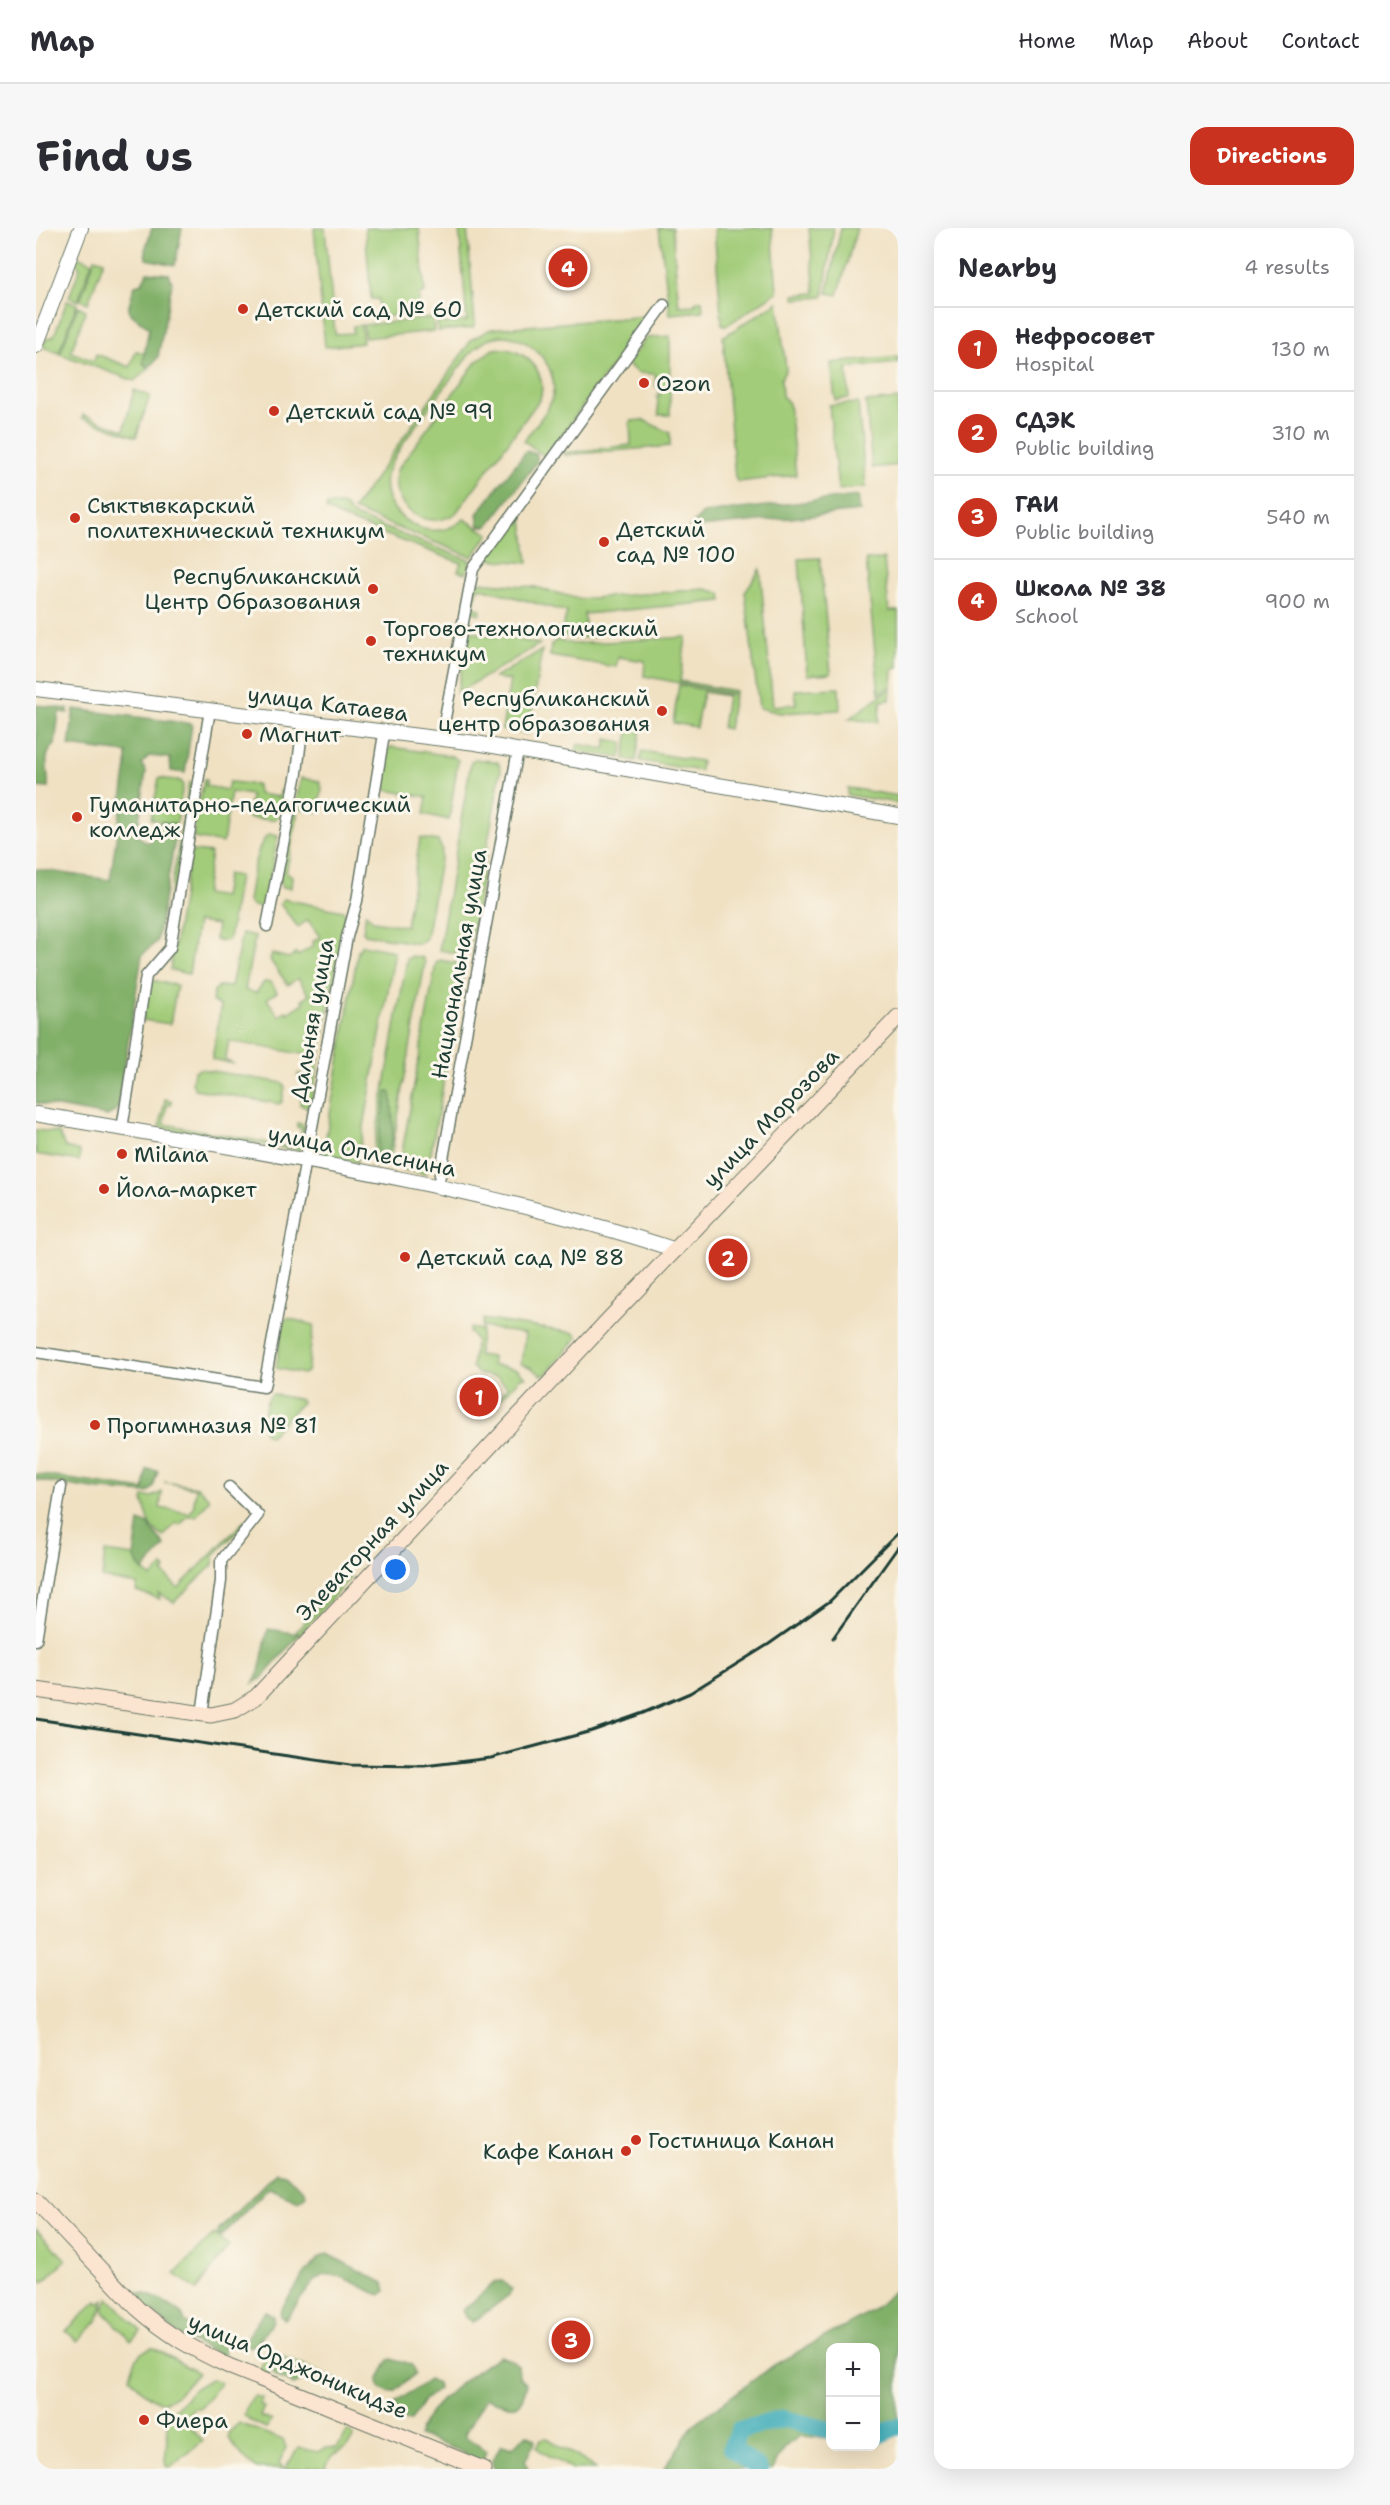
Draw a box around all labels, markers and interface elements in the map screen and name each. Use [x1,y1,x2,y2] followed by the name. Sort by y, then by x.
[30,22,95,60] text: Map
[1018,27,1076,55] text: Home
[1109,27,1154,55] text: Map
[1187,27,1248,55] text: About
[1281,27,1360,55] text: Contact
[1190,127,1354,185] button: Directions
[36,128,193,184] text: Find us
[548,246,588,291] pin: 4
[958,250,1057,285] text: Nearby
[1244,254,1330,280] text: 4 results
[255,295,462,324] place label: Детский сад № 60
[236,302,250,316] marker: Детский сад № 60
[1015,322,1155,351] text: Нефросовет
[973,336,982,362] text: 1
[1271,336,1330,362] text: 130 m
[1015,351,1094,377] text: Hospital
[656,369,711,398] place label: Ozon
[637,376,651,390] marker: Ozon
[286,397,493,426] place label: Детский сад № 99
[267,404,281,418] marker: Детский сад № 99
[1015,406,1075,435] text: СДЭК
[971,420,985,446] text: 2
[1271,420,1330,446] text: 310 m
[1015,435,1154,461] text: Public building
[1015,490,1059,519] text: ГАИ
[87,491,385,545] place label: Сыктывкарский политехнический техникум
[971,504,985,530] text: 3
[1266,504,1330,530] text: 540 m
[68,511,82,525] marker: Сыктывкарский политехнический техникум
[616,515,736,569] place label: Детский сад № 100
[1015,519,1154,545] text: Public building
[597,535,611,549] marker: Детский сад № 100
[144,562,361,616] place label: Республиканский Центр Образования
[1015,574,1166,603] text: Школа № 38
[366,582,380,596] marker: Республиканский Центр Образования
[971,588,985,614] text: 4
[1264,588,1330,614] text: 900 m
[1015,603,1078,629] text: School
[383,614,658,668] place label: Торгово-технологический техникум
[364,634,378,648] marker: Торгово-технологический техникум
[246,680,410,728] street label: улица Катаева
[438,684,650,738] place label: Республиканский центр образования
[655,704,669,718] marker: Республиканский центр образования
[259,720,342,749] place label: Магнит
[240,727,254,741] marker: Магнит
[89,790,411,844] place label: Гуманитарно-педагогический колледж
[70,810,84,824] marker: Гуманитарно-педагогический колледж
[424,846,494,1081] street label: Национальная улица
[283,936,341,1104] street label: Дальняя улица
[697,1042,845,1194] street label: улица Морозова
[265,1119,459,1184] street label: улица Оплеснина
[134,1140,209,1169] place label: Milana
[115,1147,129,1161] marker: Milana
[116,1175,257,1204] place label: Йола-маркет
[97,1182,111,1196] marker: Йола-маркет
[708,1236,748,1280] pin: 2
[417,1243,624,1272] place label: Детский сад № 88
[398,1250,412,1264] marker: Детский сад № 88
[460,1374,498,1420] pin: 1
[107,1411,317,1440] place label: Прогимназия № 81
[88,1418,102,1432] marker: Прогимназия № 81
[289,1453,455,1627] street label: Элеваторная улица
[381,1555,410,1584] your location
[648,2126,835,2155] place label: Гостиница Канан
[629,2133,643,2147] marker: Гостиница Канан
[483,2137,614,2166] place label: Кафе Канан
[619,2144,633,2158] marker: Кафе Канан
[184,2307,412,2425] street label: улица Орджоникидзе
[552,2318,590,2362] pin: 3
[826,2343,880,2451] map controls
[826,2343,880,2397] button: +
[826,2397,880,2451] button: −
[156,2406,228,2435] place label: Фиера
[137,2413,151,2427] marker: Фиера

